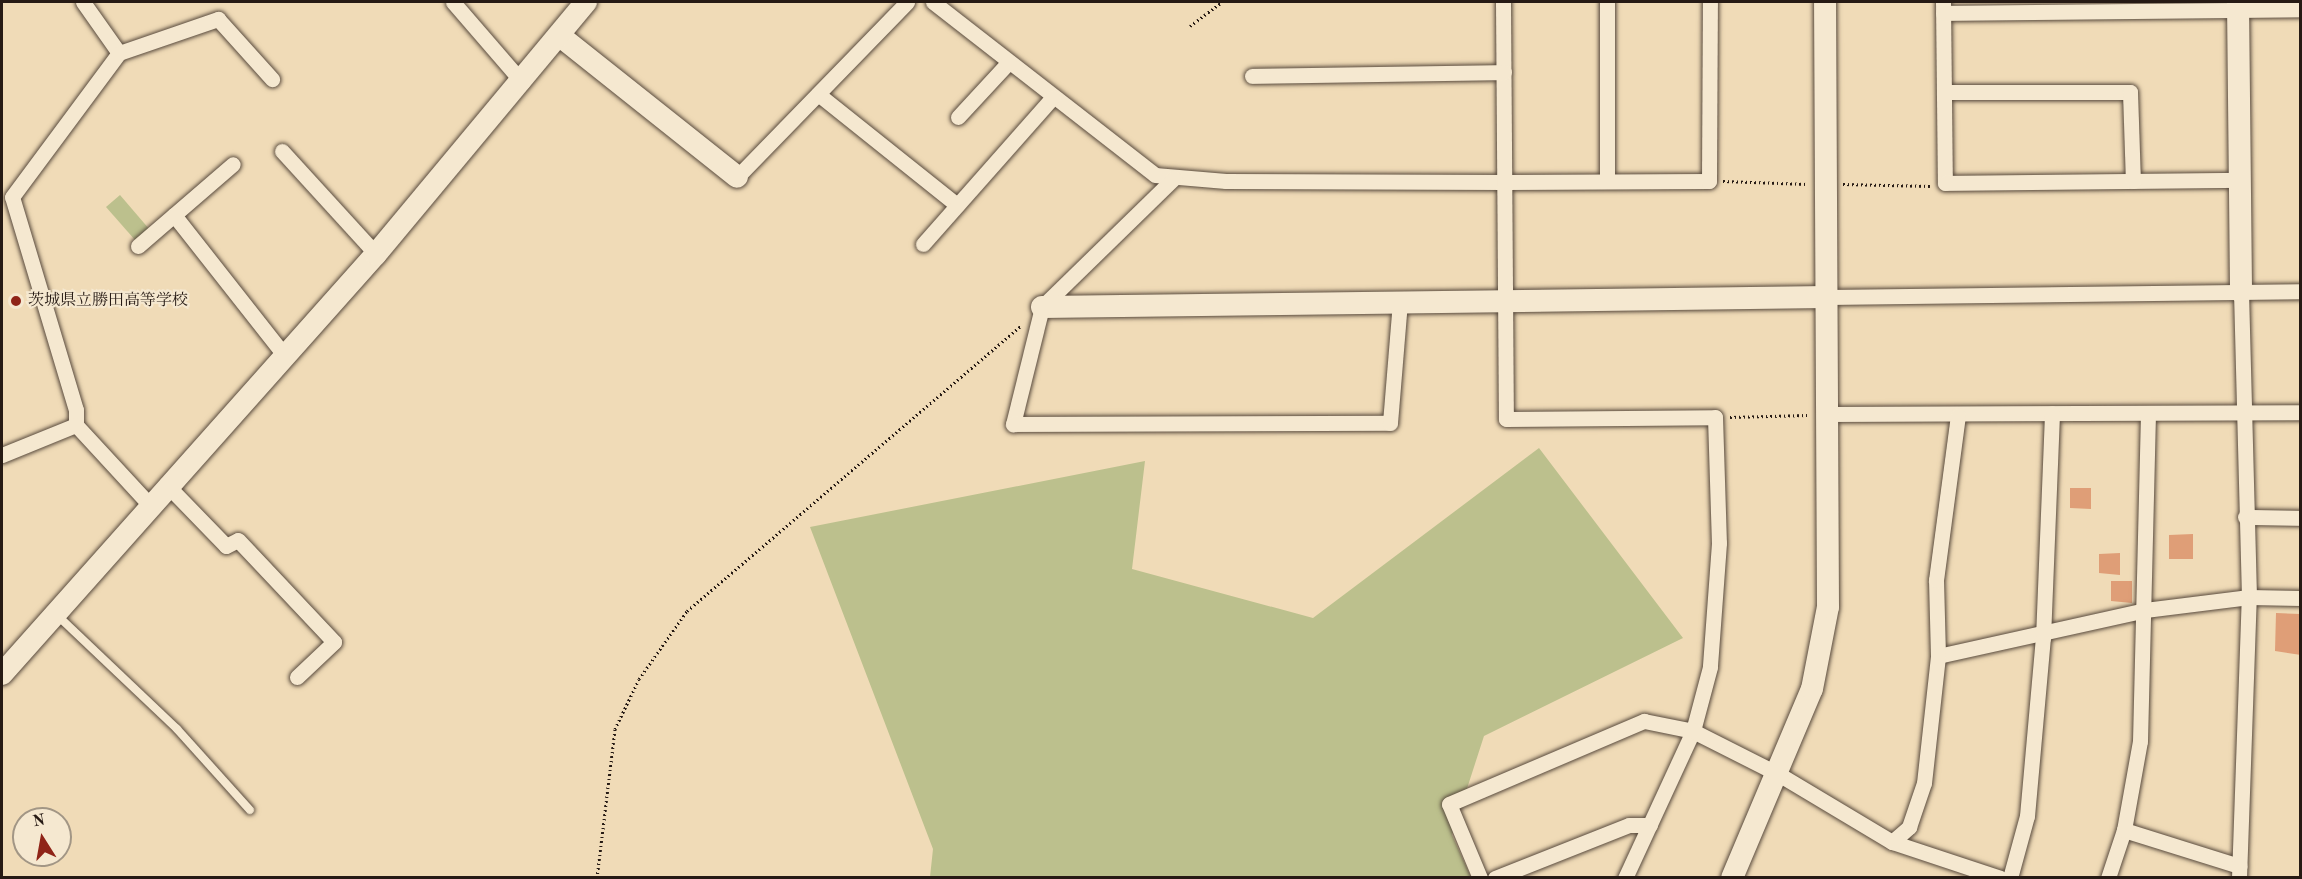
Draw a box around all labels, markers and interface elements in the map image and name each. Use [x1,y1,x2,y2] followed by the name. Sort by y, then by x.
[28,291,188,311] place label: 茨城県立勝田高等学校
[9,294,23,308] marker: 茨城県立勝田高等学校
[12,807,72,867] north arrow
[31,812,46,830] text: N

